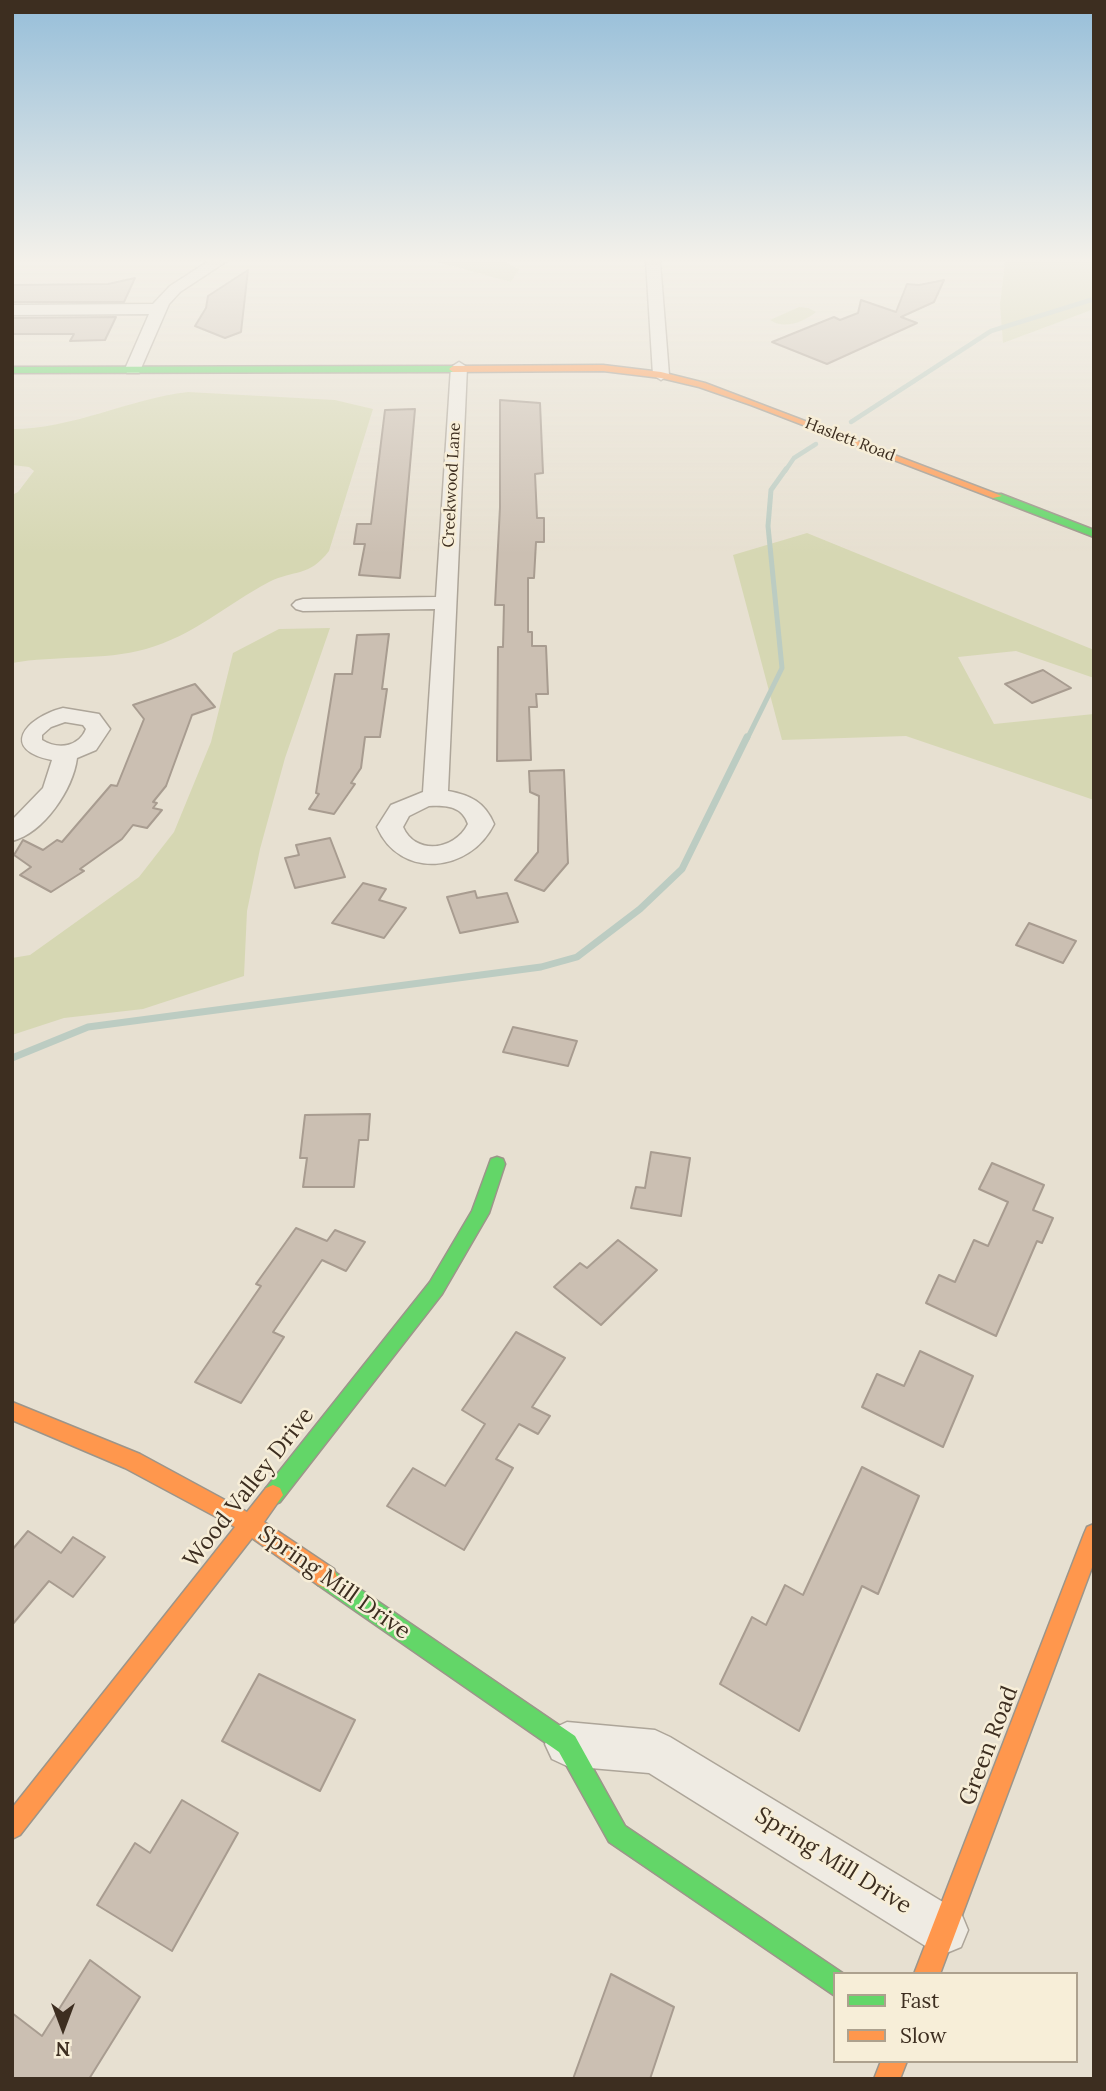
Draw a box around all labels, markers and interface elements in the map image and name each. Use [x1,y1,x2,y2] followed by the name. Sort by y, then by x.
[802,414,898,466] street label: Haslett Road
[439,422,465,548] street label: Creekwood Lane
[178,1402,320,1574] street label: Wood Valley Drive
[253,1520,415,1646] street label: Spring Mill Drive
[954,1682,1024,1810] street label: Green Road
[750,1802,916,1920] street label: Spring Mill Drive
[833,1972,1078,2063] legend
[900,1987,939,2014] text: Fast
[28,1993,98,2063] north arrow
[900,2022,947,2049] text: Slow
[56,2037,70,2061] text: N

